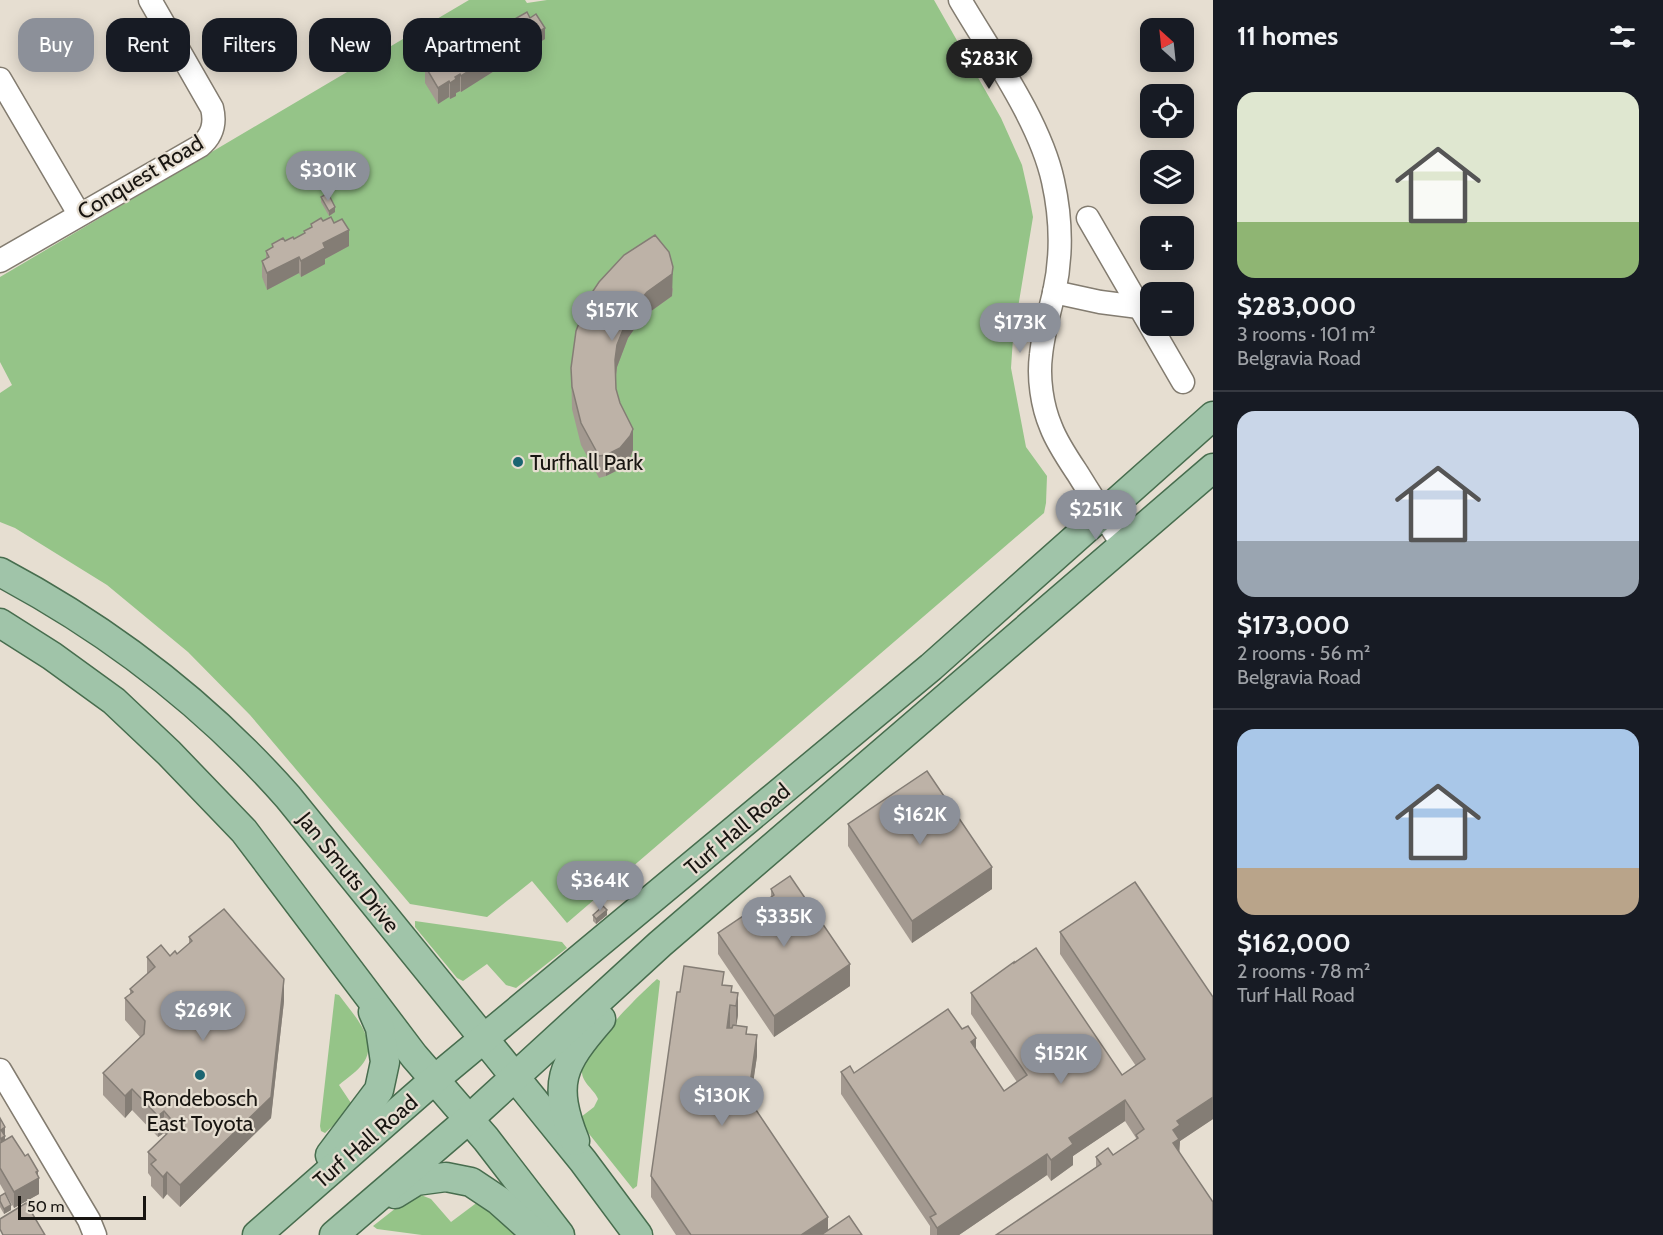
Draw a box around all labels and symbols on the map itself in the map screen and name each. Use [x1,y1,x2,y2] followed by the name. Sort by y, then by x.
[1140,18,1194,72] north arrow
[947,39,1031,90] pin: $283K
[72,129,208,226] street label: Conquest Road
[286,151,370,202] pin: $301K
[570,291,654,342] pin: $157K
[978,303,1062,354] pin: $173K
[530,449,643,476] place label: Turfhall Park
[511,455,525,469] marker: Turfhall Park
[1054,490,1138,541] pin: $251K
[679,777,796,881] street label: Turf Hall Road
[878,795,962,846] pin: $162K
[291,806,406,938] street label: Jan Smuts Drive
[558,861,642,912] pin: $364K
[742,897,826,948] pin: $335K
[161,991,245,1042] pin: $269K
[1019,1034,1103,1085] pin: $152K
[193,1068,207,1082] marker: Rondebosch East Toyota
[680,1076,764,1127] pin: $130K
[142,1085,258,1137] place label: Rondebosch East Toyota
[308,1089,423,1194] street label: Turf Hall Road
[18,1193,146,1220] scale bar

